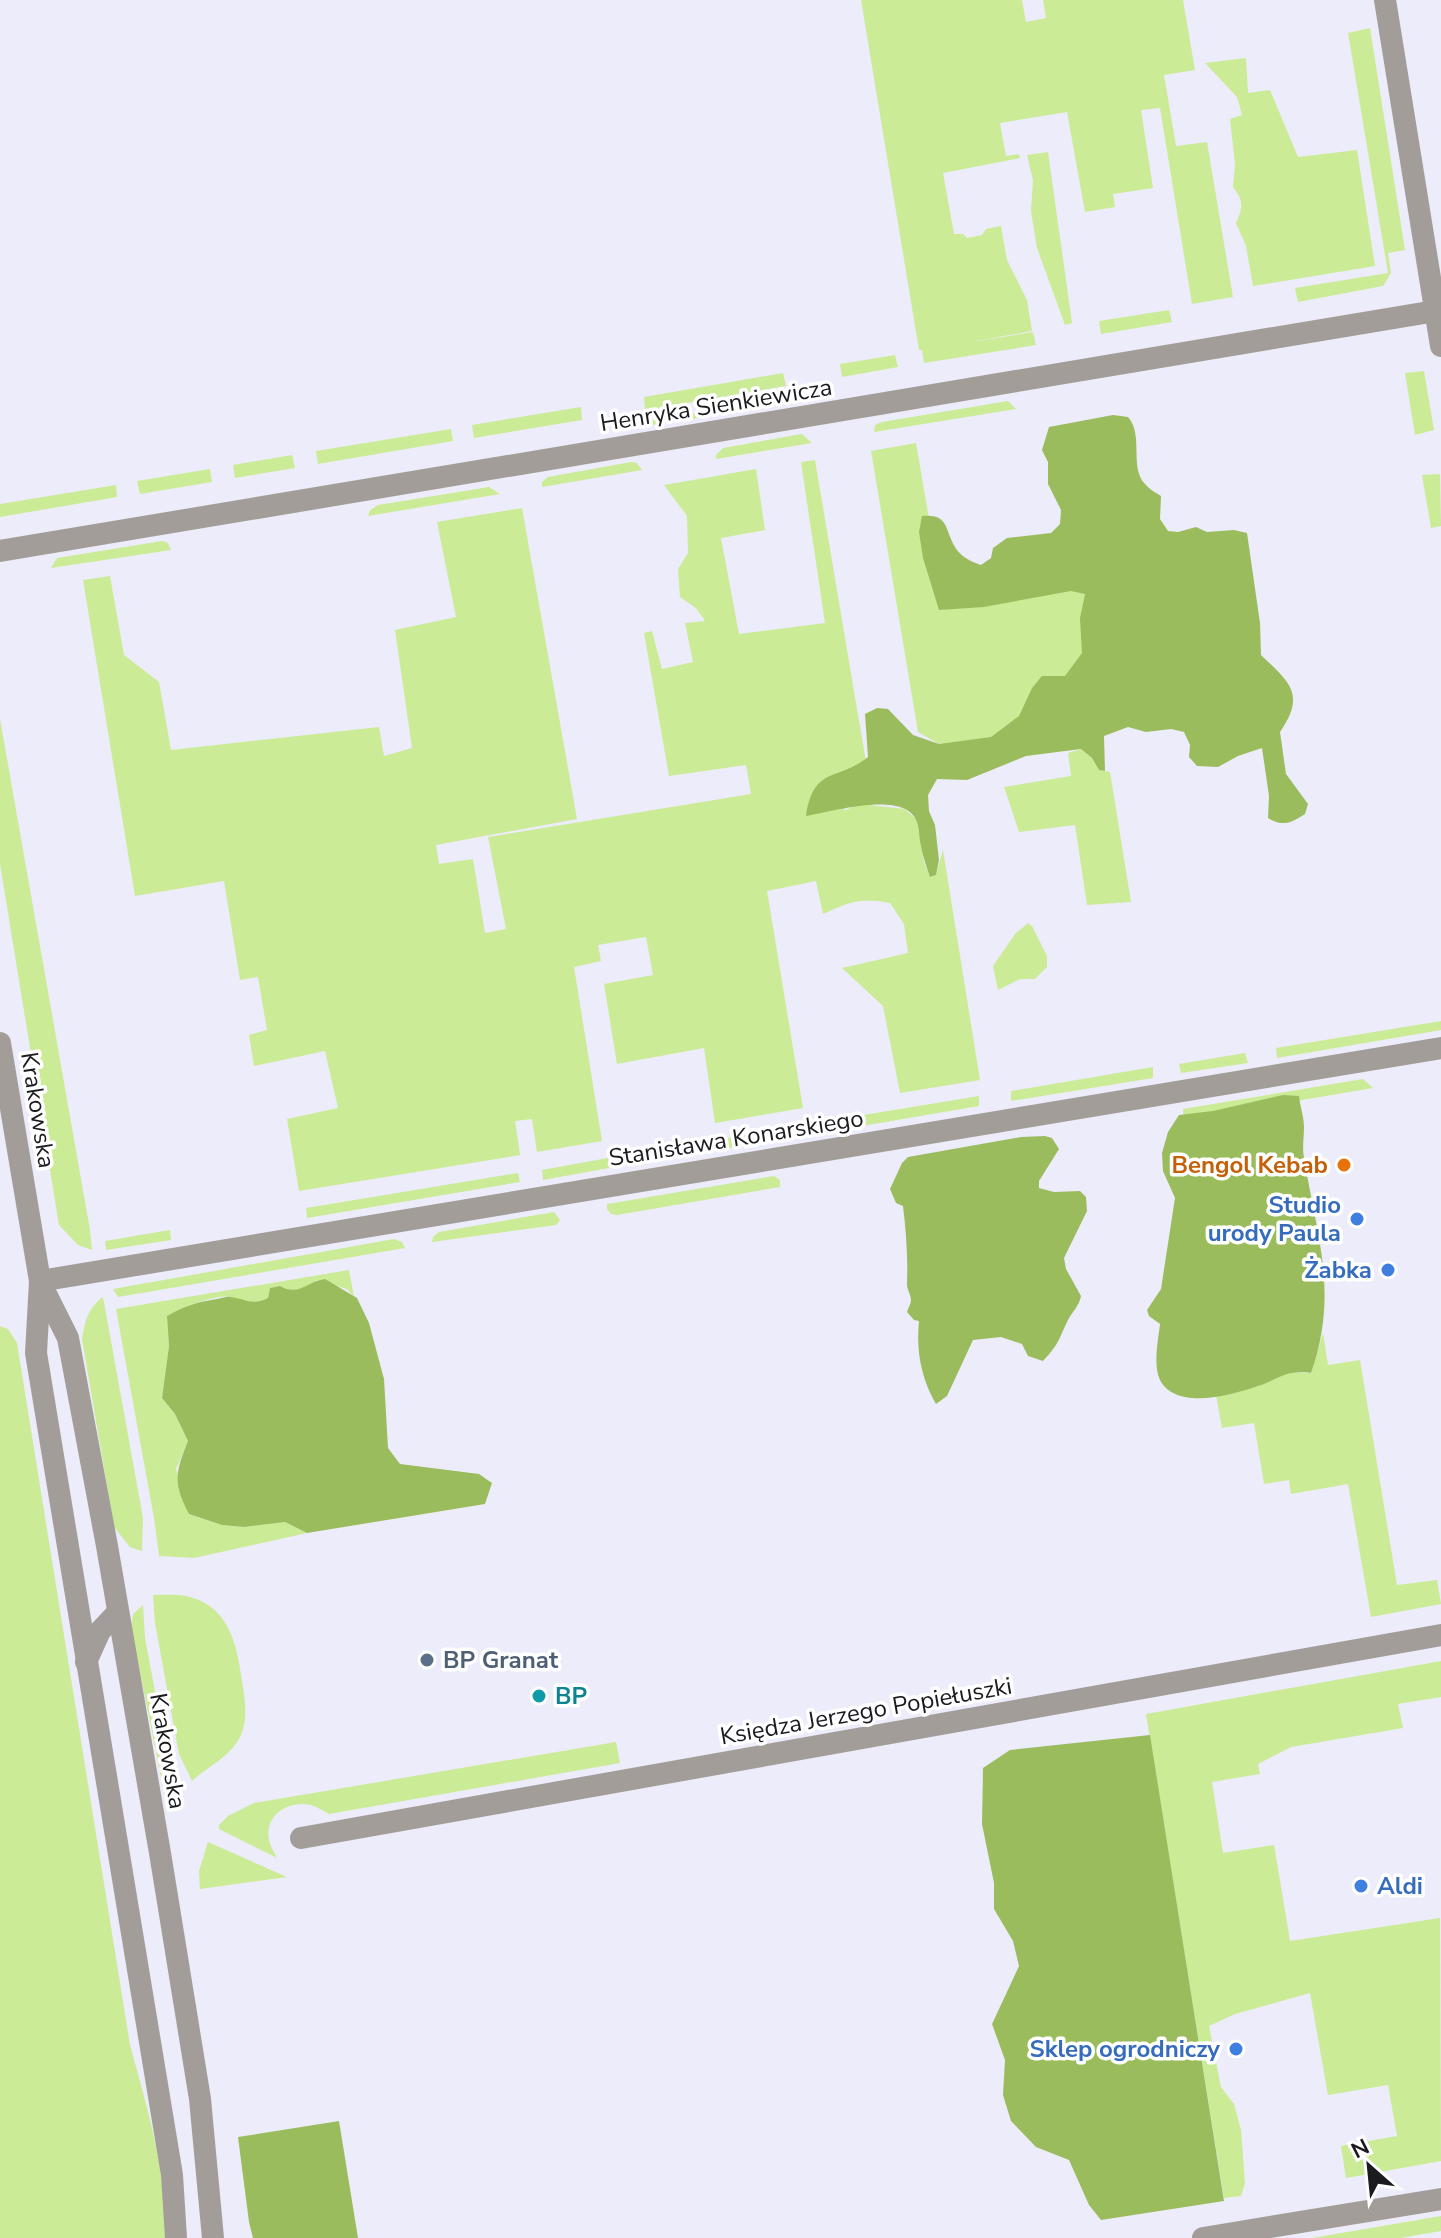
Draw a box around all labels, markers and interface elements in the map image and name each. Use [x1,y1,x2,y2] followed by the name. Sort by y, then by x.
[598,371,834,439] street label: Henryka Sienkiewicza
[13,1050,63,1170] street label: Krakowska
[606,1102,866,1174] street label: Stanisława Konarskiego
[1171,1149,1328,1181] place label: Bengol Kebab
[1335,1156,1353,1174] marker: Bengol Kebab
[1208,1189,1341,1249] place label: Studio urody Paula
[1348,1210,1366,1228] marker: Studio urody Paula
[1304,1254,1372,1286] place label: Żabka
[1379,1261,1397,1279] marker: Żabka
[443,1644,559,1676] place label: BP Granat
[418,1651,436,1669] marker: BP Granat
[718,1670,1014,1752] street label: Księdza Jerzego Popiełuszki
[555,1680,587,1712] place label: BP
[530,1687,548,1705] marker: BP
[142,1691,194,1811] street label: Krakowska
[1377,1870,1423,1902] place label: Aldi
[1352,1877,1370,1895] marker: Aldi
[1030,2033,1220,2065] place label: Sklep ogrodniczy
[1227,2040,1245,2058] marker: Sklep ogrodniczy
[1329,2126,1409,2206] north arrow
[1346,2132,1375,2166] text: N

